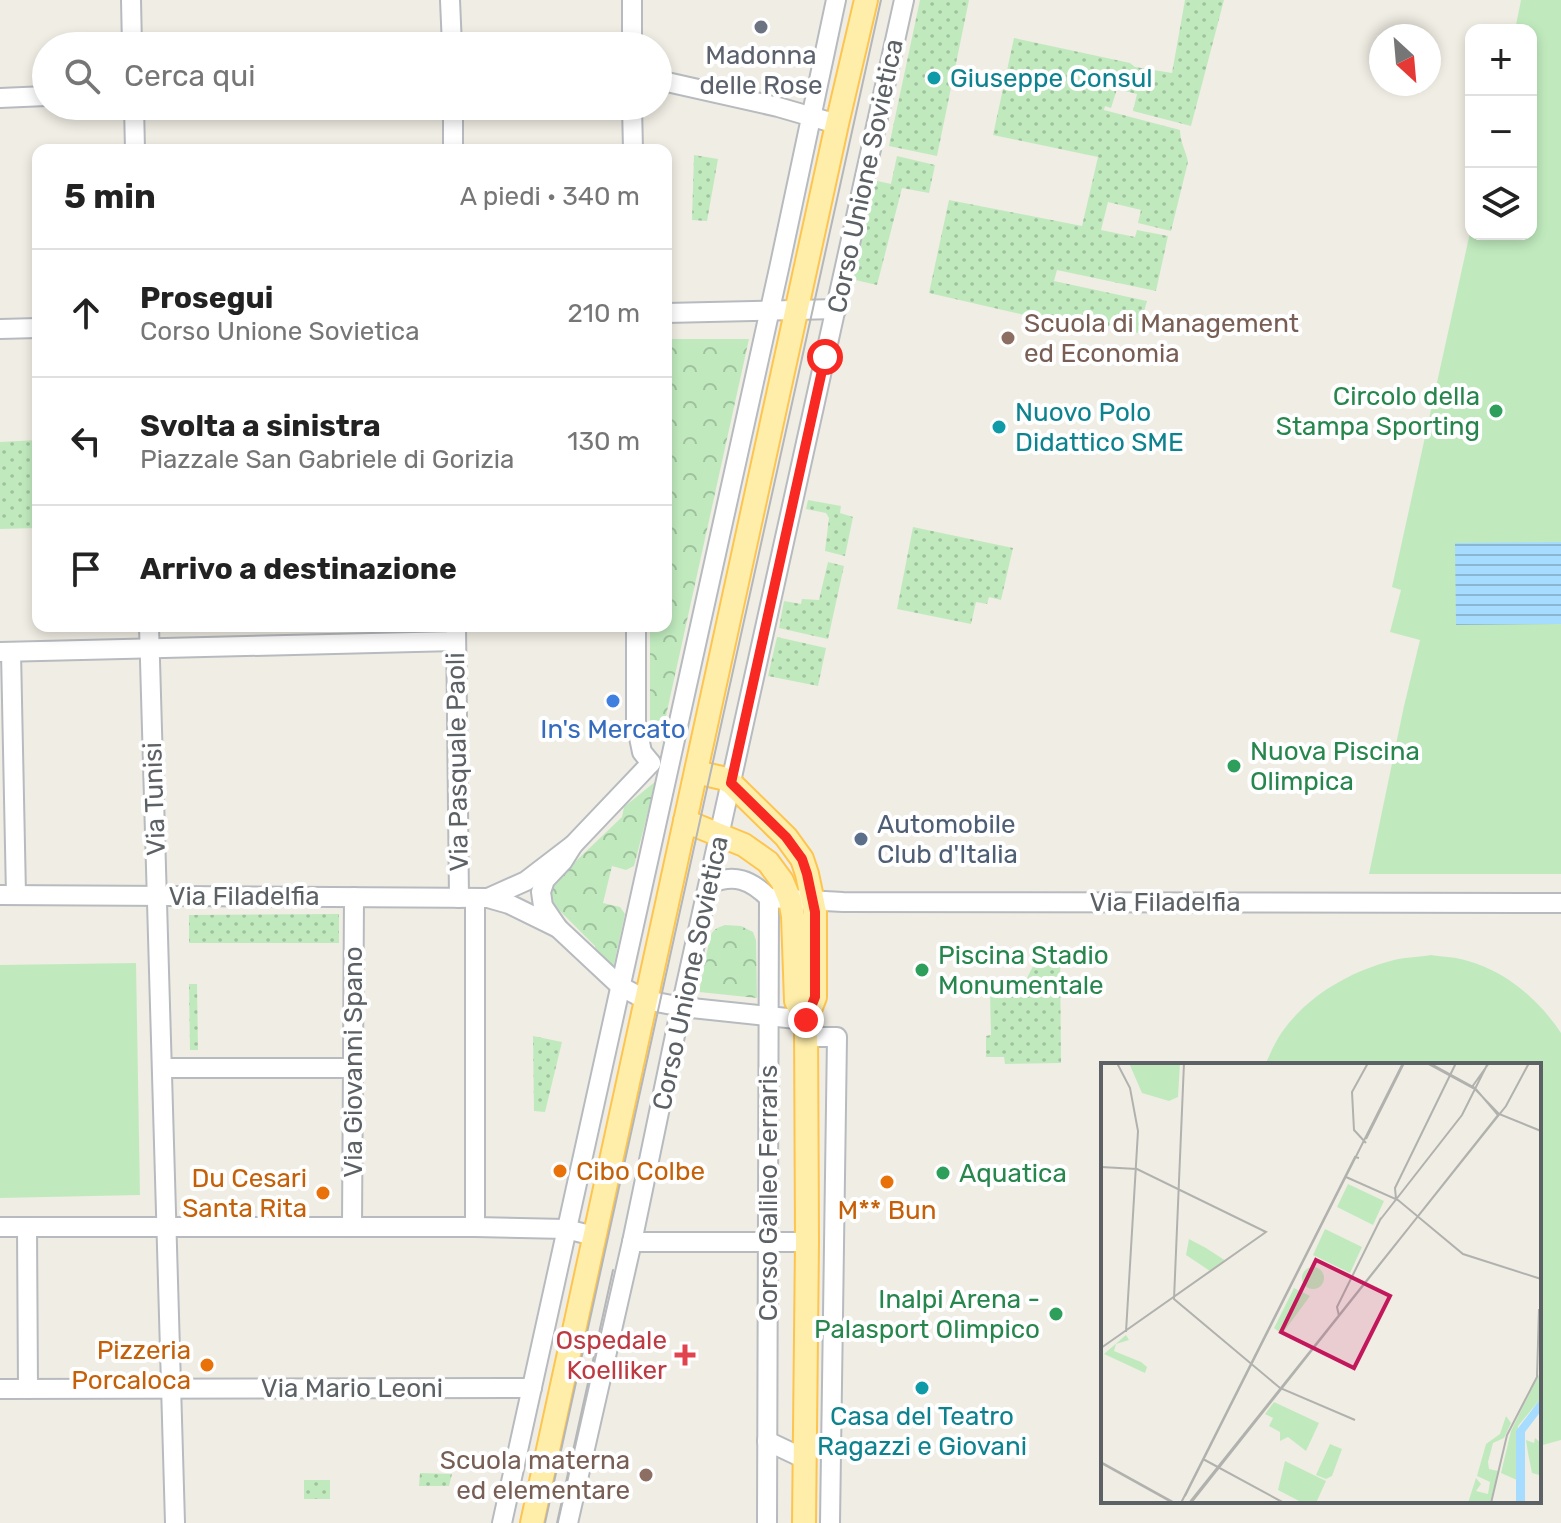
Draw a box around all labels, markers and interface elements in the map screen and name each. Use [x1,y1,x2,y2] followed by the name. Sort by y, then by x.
[752,18,770,36] marker: Madonna delle Rose
[1369,24,1441,96] north arrow
[1465,24,1537,240] map controls
[1465,24,1537,96] button: +
[32,32,672,120] search box
[821,36,910,316] street label: Corso Unione Sovietica
[699,40,823,101] place label: Madonna delle Rose
[60,54,104,98] icon: search
[124,58,256,94] text: Cerca qui
[950,63,1153,94] place label: Giuseppe Consul
[925,69,943,87] marker: Giuseppe Consul
[1465,96,1537,168] button: −
[1465,168,1537,240] button: layers
[64,176,156,217] text: 5 min
[460,181,640,212] text: A piedi · 340 m
[140,280,273,316] text: Prosegui
[64,291,108,335] icon: ahead
[568,298,640,329] text: 210 m
[1024,308,1299,369] place label: Scuola di Management ed Economia
[140,316,420,347] text: Corso Unione Sovietica
[999,329,1017,347] marker: Scuola di Management ed Economia
[807,339,843,375] route start
[1276,381,1480,442] place label: Circolo della Stampa Sporting
[1015,397,1184,458] place label: Nuovo Polo Didattico SME
[1487,402,1505,420] marker: Circolo della Stampa Sporting
[140,408,381,444] text: Svolta a sinistra
[990,418,1008,436] marker: Nuovo Polo Didattico SME
[64,419,108,463] icon: left
[567,426,640,457] text: 130 m
[140,444,514,475] text: Piazzale San Gabriele di Gorizia
[64,547,108,591] icon: arrive
[140,551,457,587] text: Arrivo a destinazione
[440,652,475,872] street label: Via Pasquale Paoli
[604,692,622,710] marker: In's Mercato
[540,714,686,745] place label: In's Mercato
[1250,736,1420,797] place label: Nuova Piscina Olimpica
[137,742,172,856] street label: Via Tunisi
[1225,757,1243,775] marker: Nuova Piscina Olimpica
[877,809,1018,870] place label: Automobile Club d'Italia
[852,830,870,848] marker: Automobile Club d'Italia
[646,833,735,1113] street label: Corso Unione Sovietica
[168,881,320,912] street label: Via Filadelfia
[1089,887,1241,918] street label: Via Filadelfia
[938,940,1109,1001] place label: Piscina Stadio Monumentale
[338,946,369,1178] street label: Via Giovanni Spano
[913,961,931,979] marker: Piscina Stadio Monumentale
[788,1002,824,1038] route end
[1101,1063,1541,1503] inset map
[753,1065,784,1321] street label: Corso Galileo Ferraris
[576,1156,705,1187] place label: Cibo Colbe
[959,1158,1067,1189] place label: Aquatica
[551,1162,569,1180] marker: Cibo Colbe
[182,1163,307,1224] place label: Du Cesari Santa Rita
[934,1164,952,1182] marker: Aquatica
[878,1173,896,1191] marker: M** Bun
[314,1184,332,1202] marker: Du Cesari Santa Rita
[838,1195,936,1226] place label: M** Bun
[814,1284,1040,1345] place label: Inalpi Arena - Palasport Olimpico
[1047,1305,1065,1323] marker: Inalpi Arena - Palasport Olimpico
[555,1325,667,1386] place label: Ospedale Koelliker
[71,1335,191,1396] place label: Pizzeria Porcaloca
[674,1344,696,1366] marker: Ospedale Koelliker
[198,1356,216,1374] marker: Pizzeria Porcaloca
[261,1373,443,1404] street label: Via Mario Leoni
[913,1379,931,1397] marker: Casa del Teatro Ragazzi e Giovani
[817,1401,1027,1462] place label: Casa del Teatro Ragazzi e Giovani
[440,1445,630,1506] place label: Scuola materna ed elementare
[637,1466,655,1484] marker: Scuola materna ed elementare

